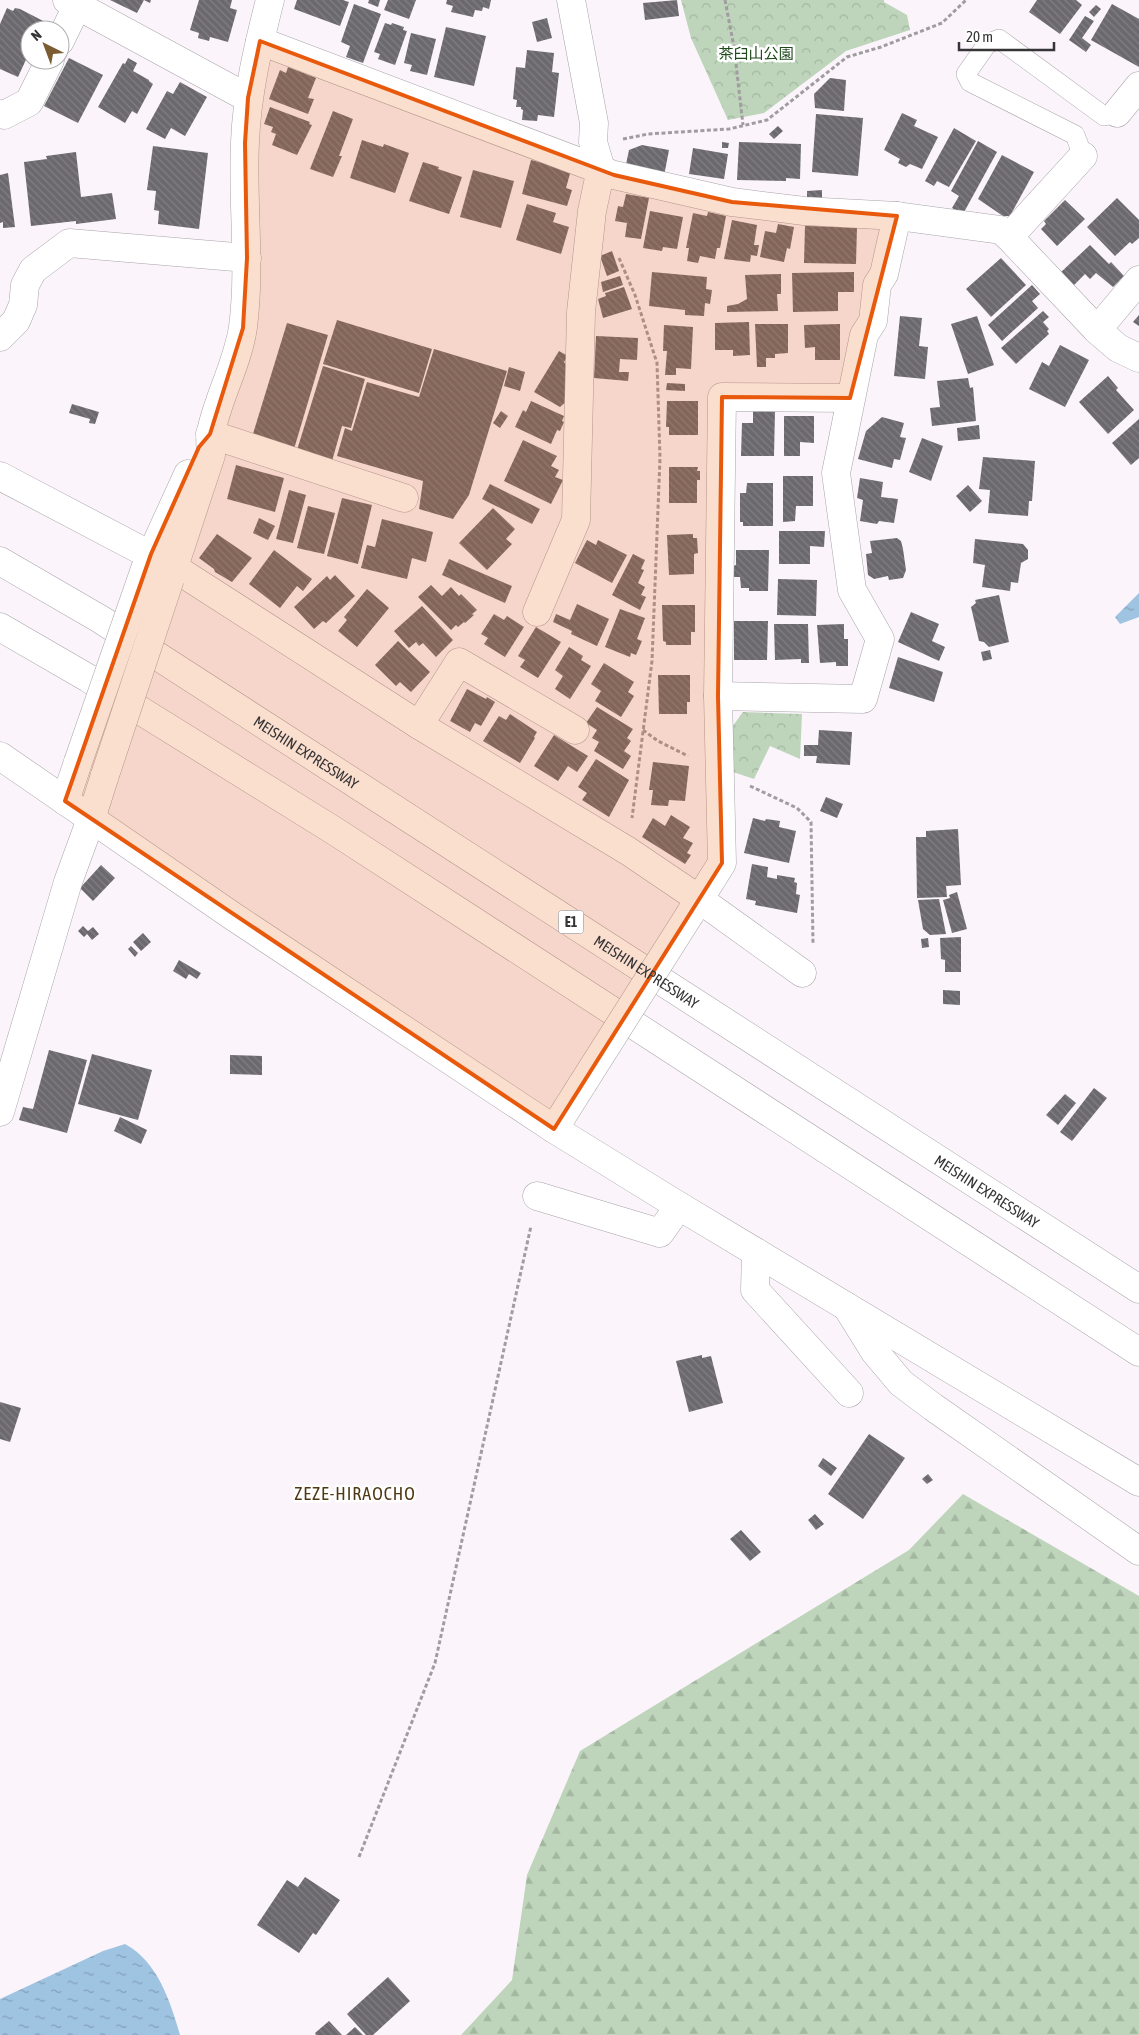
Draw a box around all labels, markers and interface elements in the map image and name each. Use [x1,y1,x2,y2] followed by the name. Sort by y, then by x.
[20,20,70,70] north arrow
[959,20,1054,52] scale bar
[28,27,45,44] text: N
[966,28,993,45] text: 20 m
[718,45,794,62] park label: 茶臼山公園
[251,712,362,792] street label: MEISHIN EXPRESSWAY
[558,910,584,934] road number: E1
[591,932,702,1012] street label: MEISHIN EXPRESSWAY
[932,1151,1043,1231] street label: MEISHIN EXPRESSWAY
[294,1483,416,1504] district label: ZEZE-HIRAOCHO

